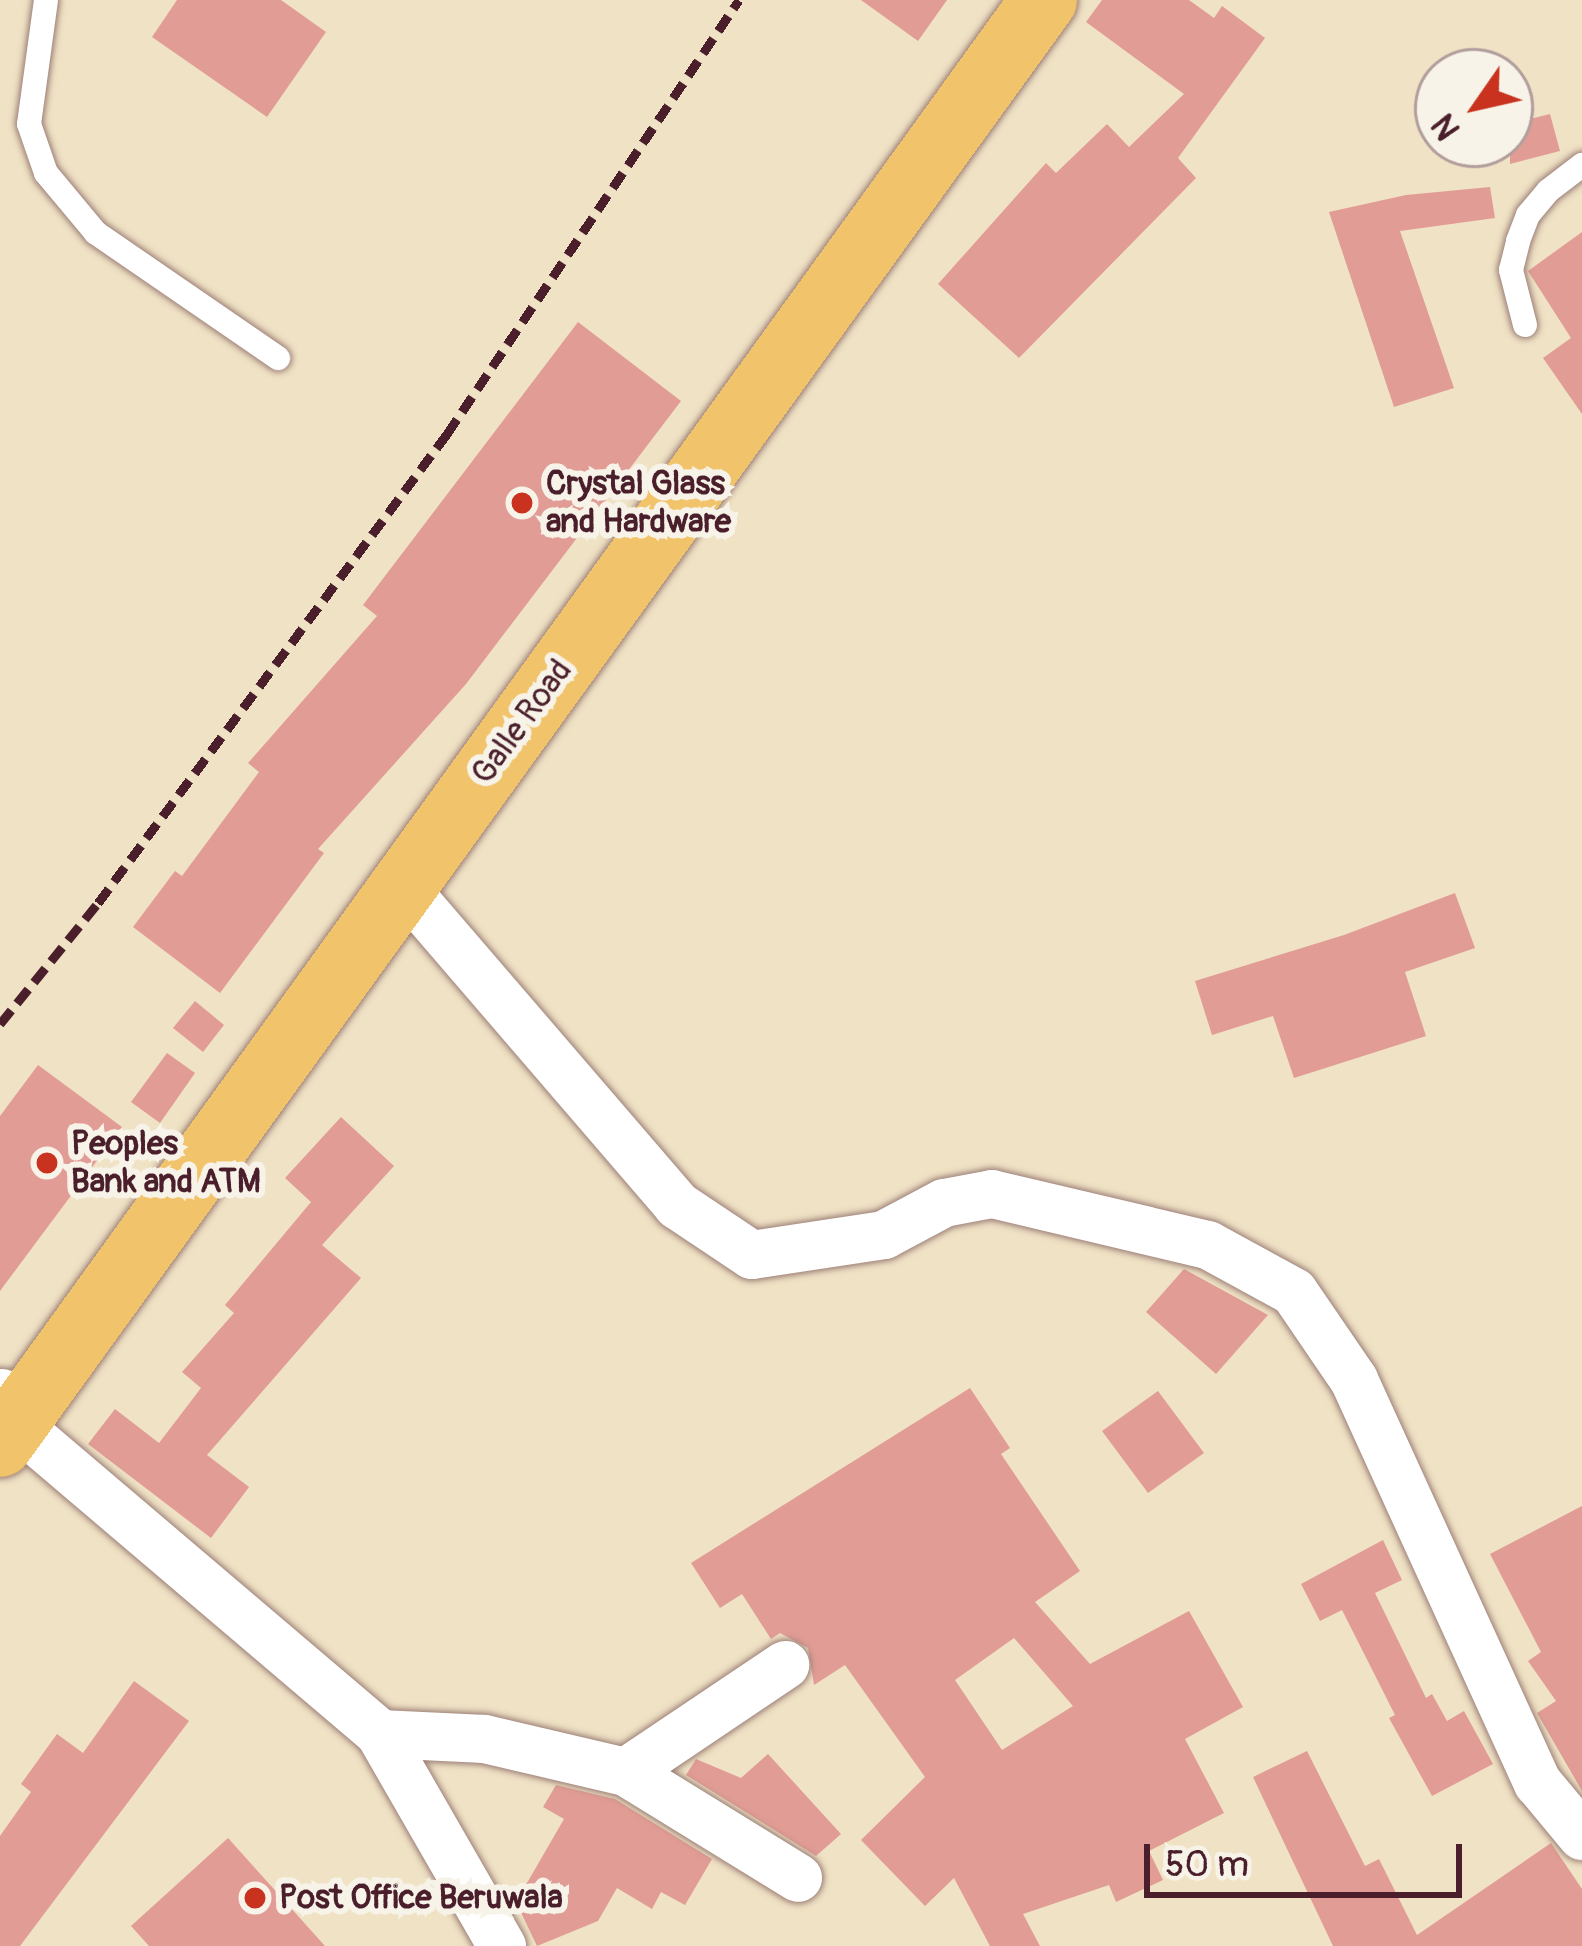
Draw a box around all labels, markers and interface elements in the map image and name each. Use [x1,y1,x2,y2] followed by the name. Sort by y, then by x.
[1414,48,1534,168] north arrow
[1423,106,1469,147] text: N
[546,464,731,542] place label: Crystal Glass and Hardware
[509,490,535,516] marker: Crystal Glass and Hardware
[463,652,581,792] street label: Galle Road
[71,1124,261,1202] place label: Peoples Bank and ATM
[34,1150,60,1176] marker: Peoples Bank and ATM
[1150,1820,1468,1894] scale bar
[1165,1842,1249,1887] text: 50 m
[279,1878,563,1918] place label: Post Office Beruwala
[242,1885,268,1911] marker: Post Office Beruwala

